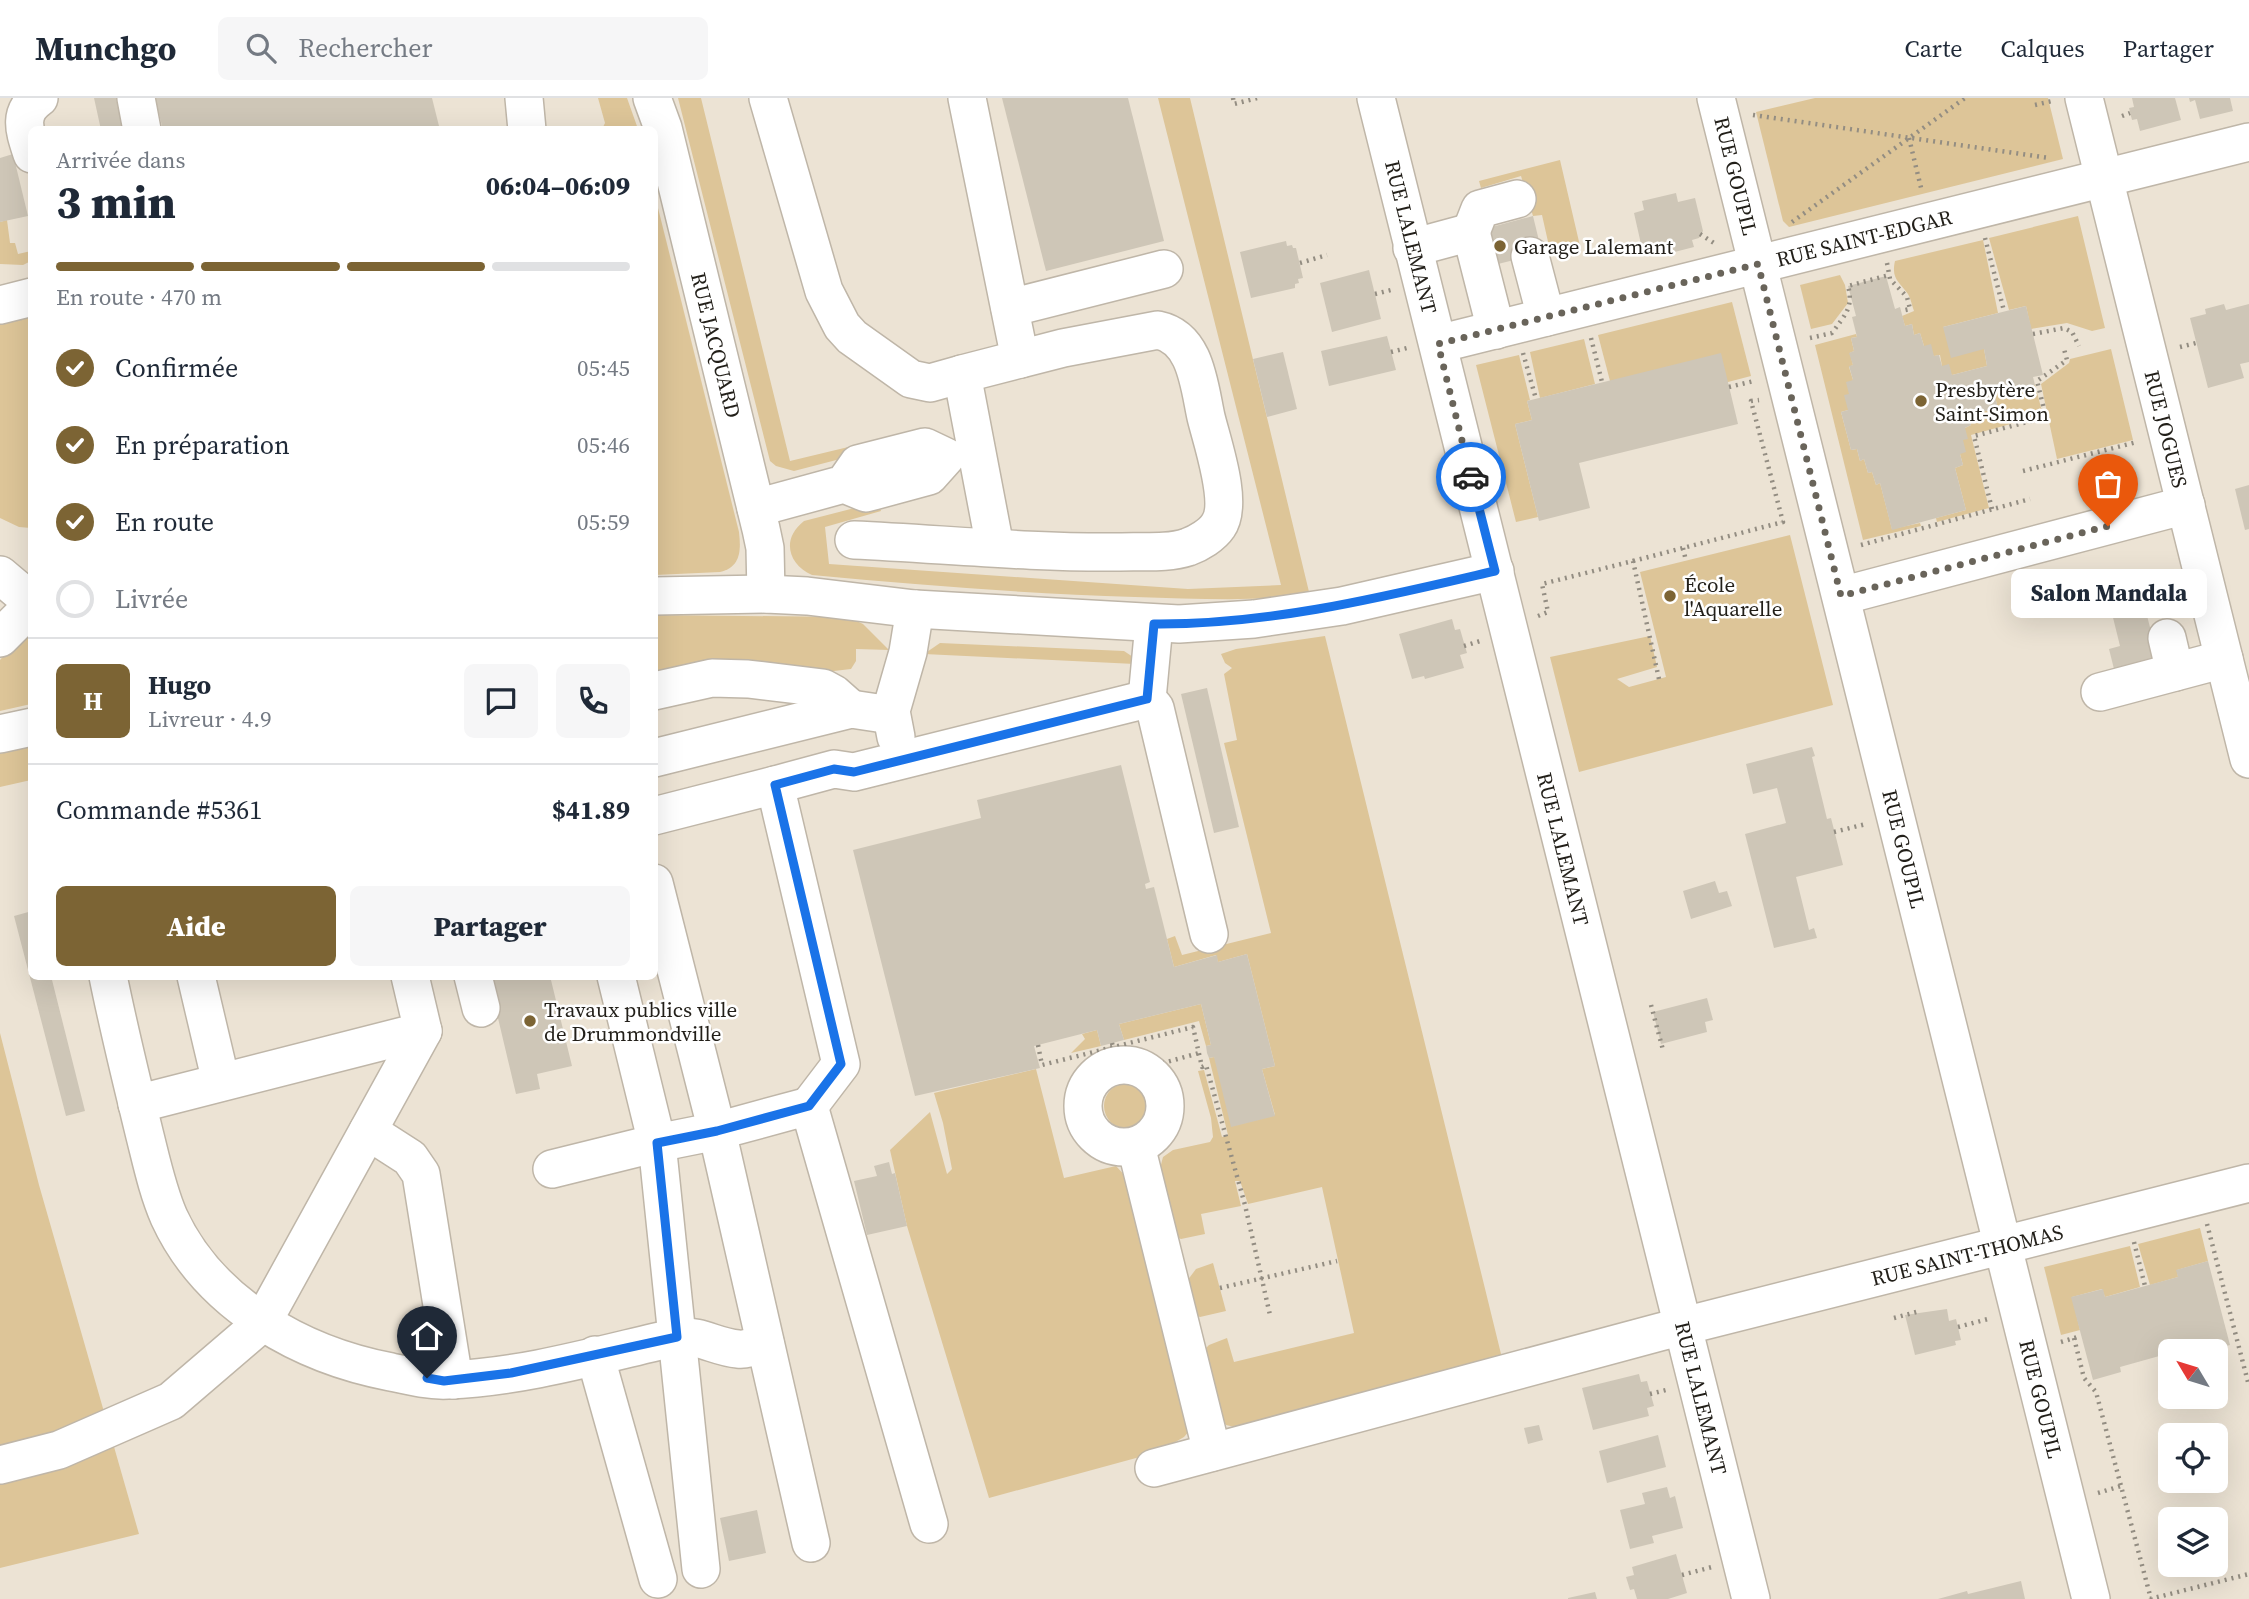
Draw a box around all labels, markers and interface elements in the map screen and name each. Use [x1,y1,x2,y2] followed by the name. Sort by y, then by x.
[218,17,708,80] search box
[35,26,176,71] text: Munchgo
[242,29,280,67] icon: search
[298,30,433,66] text: Rechercher
[1905,32,1963,65] text: Carte
[2001,32,2085,65] text: Calques
[2123,32,2214,65] text: Partager
[1707,113,1765,239] street label: RUE GOUPIL
[56,144,186,176] text: Arrivée dans
[1378,157,1444,317] street label: RUE LALEMANT
[486,168,630,204] text: 06:04–06:09
[56,170,176,233] text: 3 min
[1773,202,1955,274] street label: RUE SAINT-EDGAR
[1514,232,1674,261] place label: Garage Lalemant
[1492,238,1508,254] marker: Garage Lalemant
[684,269,748,421] street label: RUE JACQUARD
[56,281,222,313] text: En route · 470 m
[56,349,94,387] icon: check
[115,350,238,386] text: Confirmée
[577,352,630,384] text: 05:45
[2137,367,2195,491] street label: RUE JOGUES
[1935,375,2049,428] place label: Presbytère Saint-Simon
[1913,393,1929,409] marker: Presbytère Saint-Simon
[56,426,94,464] icon: check
[115,427,290,463] text: En préparation
[577,429,630,461] text: 05:46
[1436,442,1506,512] courier
[2078,454,2138,526] pin
[1452,458,1490,496] icon: car
[2089,465,2127,503] icon: bag
[56,503,94,541] icon: check
[115,504,214,540] text: En route
[577,506,630,538] text: 05:59
[2010,568,2206,617] callout: Salon Mandala
[1684,570,1782,623] place label: École l'Aquarelle
[2031,577,2187,609] text: Salon Mandala
[115,581,188,617] text: Livrée
[1662,588,1678,604] marker: École l'Aquarelle
[464,664,538,738] button: chat
[556,664,630,738] button: phone
[148,667,211,703] text: Hugo
[83,683,103,719] text: H
[148,703,272,735] text: Livreur · 4.9
[1530,769,1596,929] street label: RUE LALEMANT
[1875,786,1933,912] street label: RUE GOUPIL
[56,792,262,828] text: Commande #5361
[552,792,630,828] text: $41.89
[56,886,336,966] button: Aide
[350,886,630,966] button: Partager
[544,995,737,1048] place label: Travaux publics ville de Drummondville
[522,1013,538,1029] marker: Travaux publics ville de Drummondville
[1868,1217,2066,1293] street label: RUE SAINT-THOMAS
[397,1306,457,1378] pin
[408,1317,446,1355] icon: home
[1668,1318,1734,1478] street label: RUE LALEMANT
[2012,1336,2070,1462] street label: RUE GOUPIL
[2158,1339,2228,1409] north arrow
[2158,1339,2228,1577] map controls
[2158,1423,2228,1493] button: locate
[2158,1507,2228,1577] button: layers

